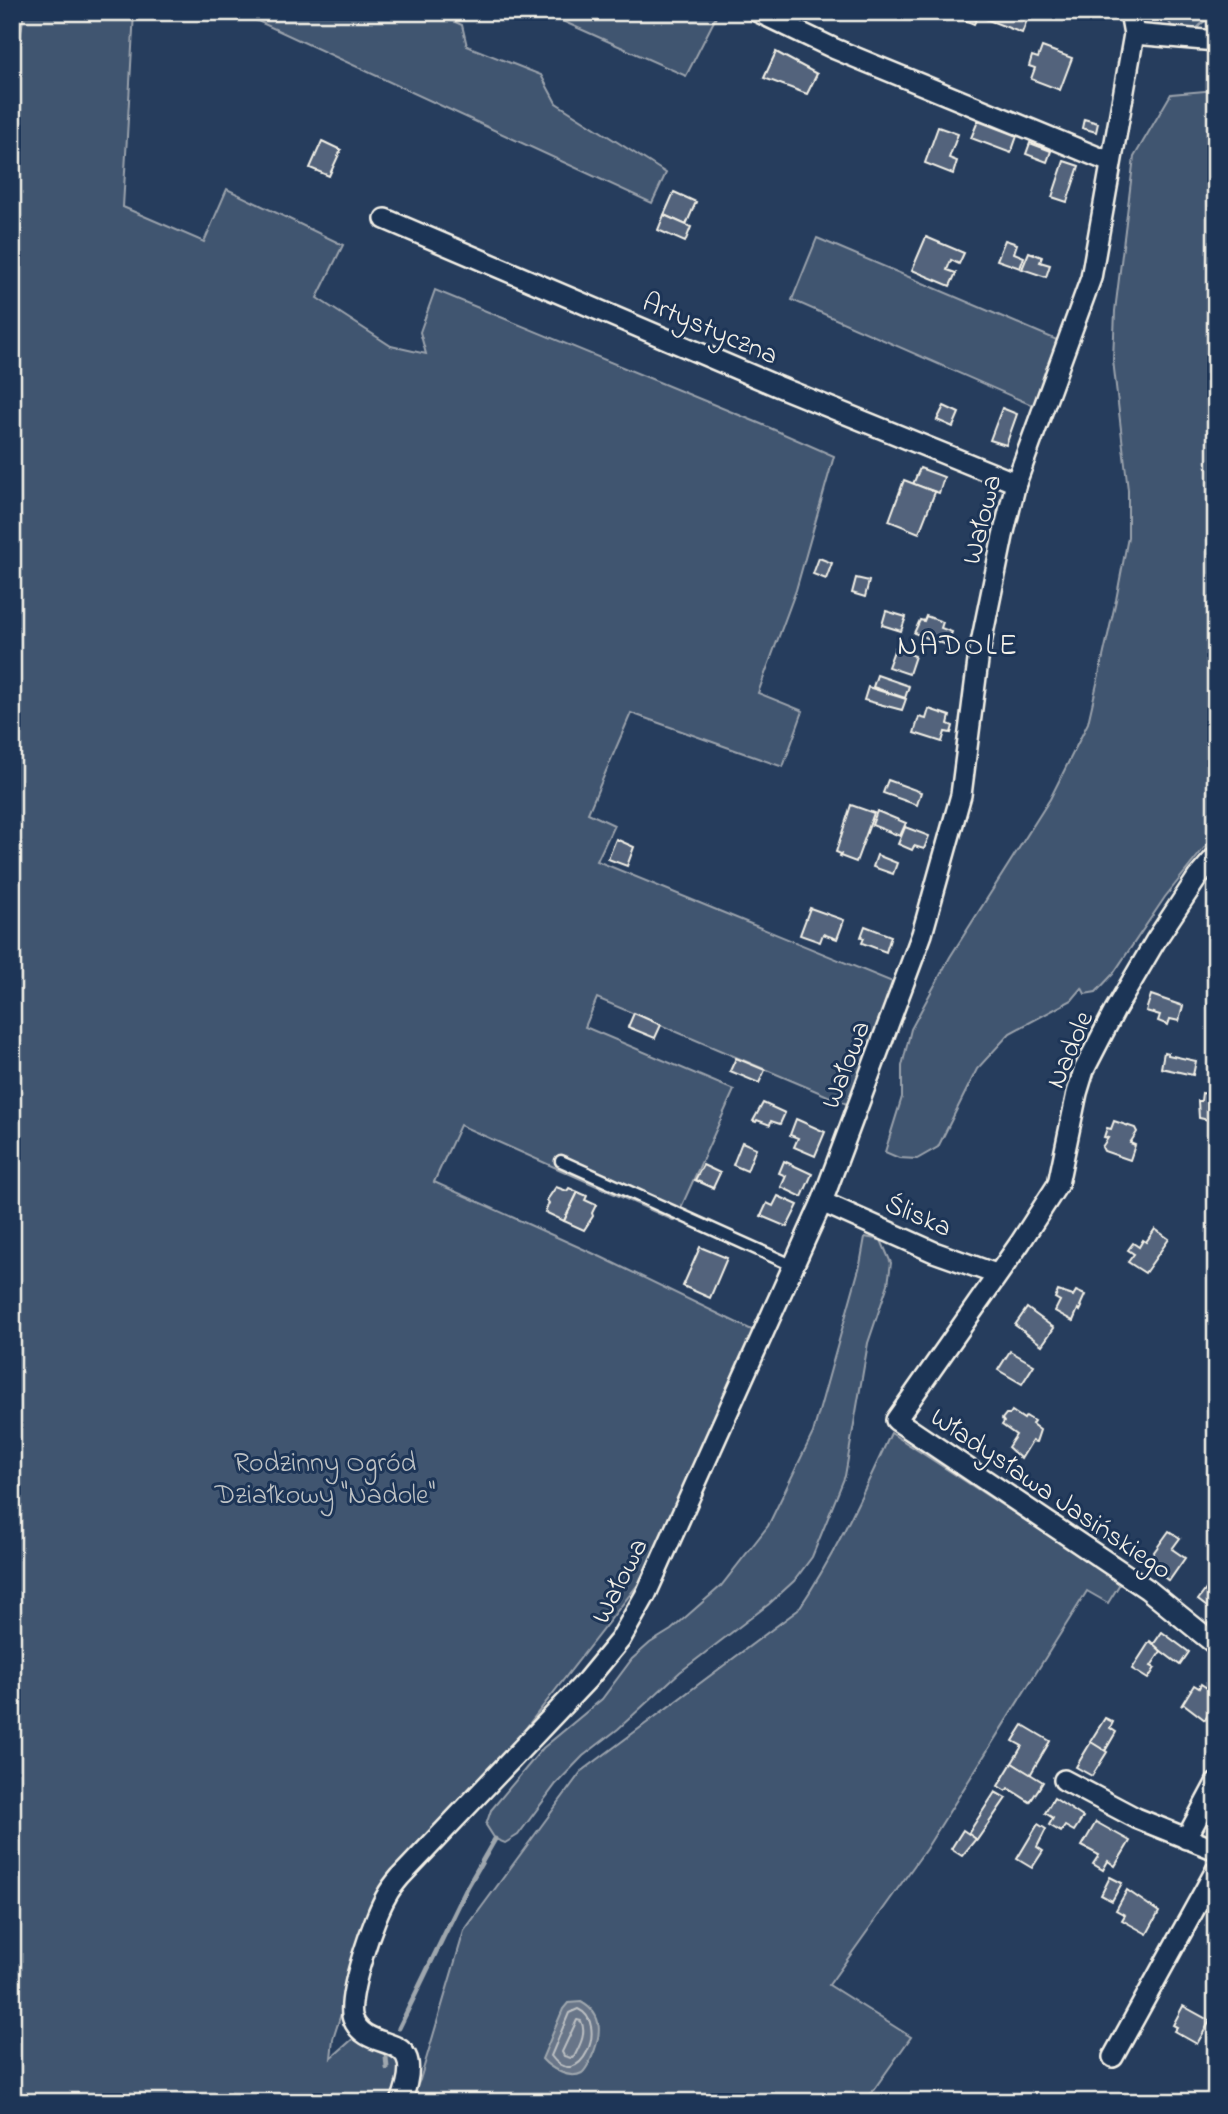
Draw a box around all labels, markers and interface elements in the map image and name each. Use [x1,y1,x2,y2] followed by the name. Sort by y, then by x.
[635,283,784,377] street label: Artystyczna
[952,471,1014,569] street label: Wałowa
[897,625,1019,669] district label: NADOLE
[1037,1005,1106,1096] street label: Nadole
[812,1015,883,1115] street label: Wałowa
[878,1185,958,1250] street label: Śliska
[921,1399,1179,1591] street label: Władysława Jasińskiego
[214,1444,435,1517] park label: Rodzinny Ogród Działkowy "Nadole"
[582,1532,660,1632] street label: Wałowa

